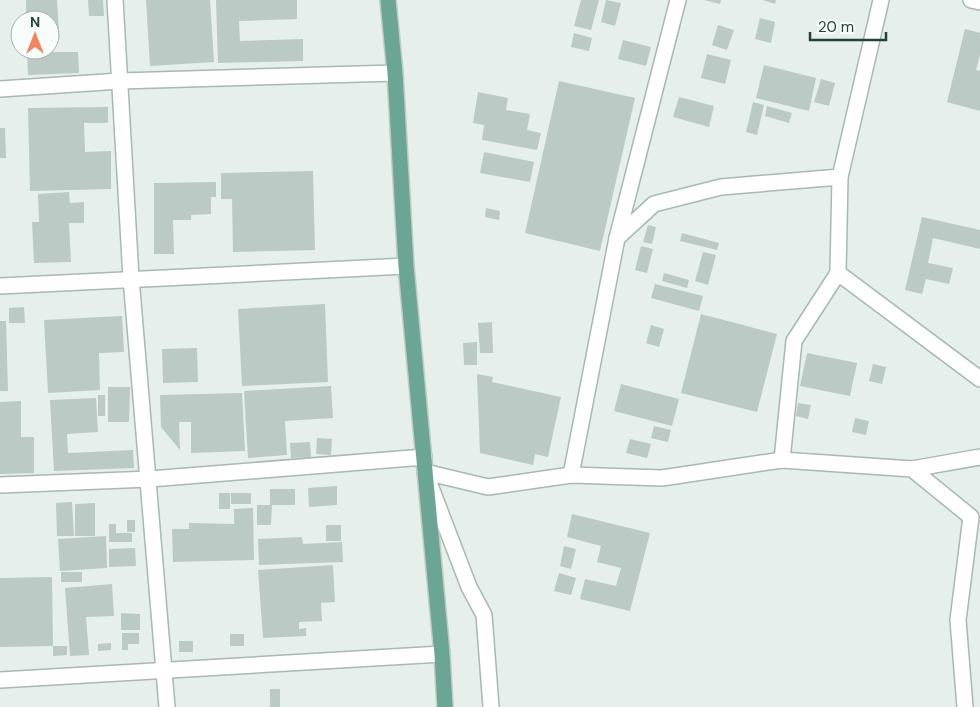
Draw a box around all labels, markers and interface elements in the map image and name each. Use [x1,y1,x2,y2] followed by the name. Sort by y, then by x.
[10,10,60,60] north arrow
[810,10,886,42] scale bar
[30,13,40,31] text: N
[818,17,854,37] text: 20 m

